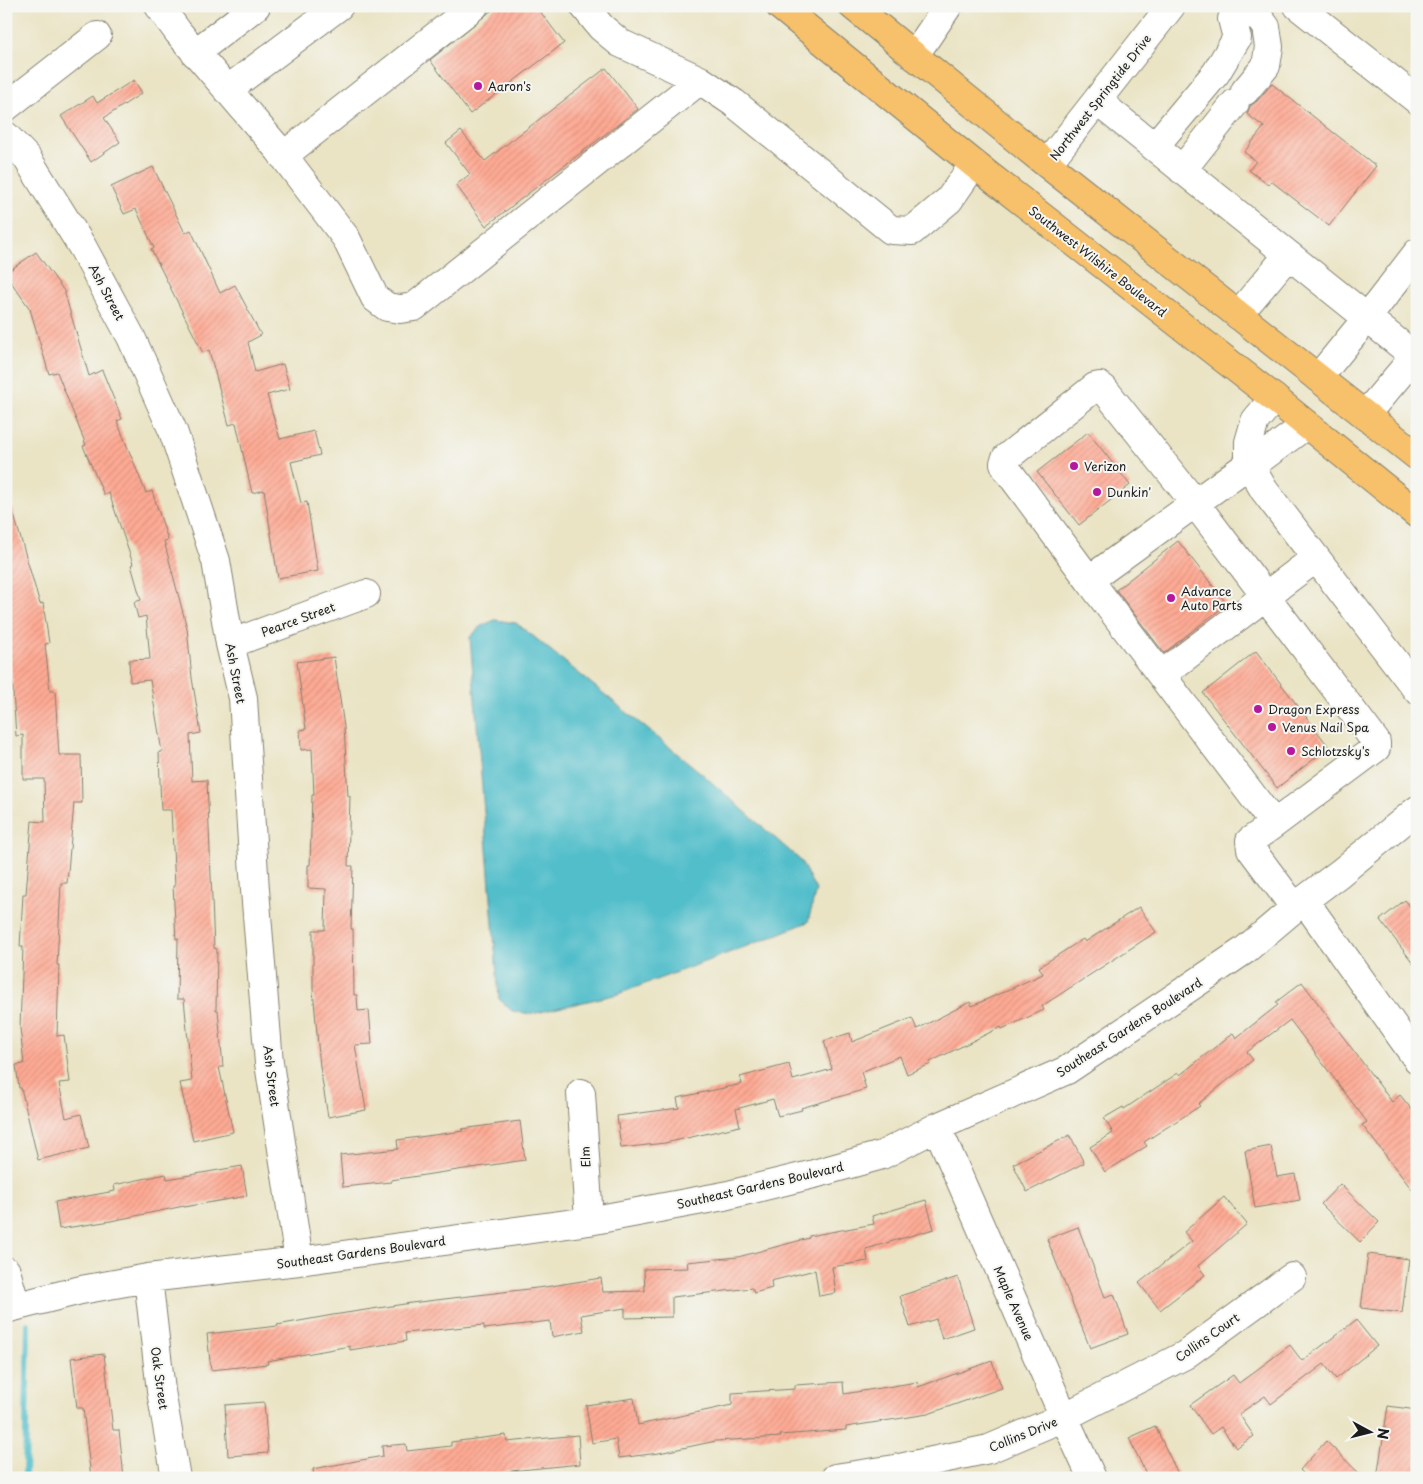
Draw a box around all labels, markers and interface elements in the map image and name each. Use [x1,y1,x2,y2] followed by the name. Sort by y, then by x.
[1045,30,1155,164] street label: Northwest Springtide Drive
[488,77,532,95] place label: Aaron's
[472,80,484,92] marker: Aaron's
[1025,201,1171,321] street label: Southwest Wilshire Boulevard
[85,261,129,324] street label: Ash Street
[1084,457,1126,475] place label: Verizon
[1068,460,1080,472] marker: Verizon
[1107,483,1151,501] place label: Dunkin'
[1091,486,1103,498] marker: Dunkin'
[1181,582,1242,614] place label: Advance Auto Parts
[1165,592,1177,604] marker: Advance Auto Parts
[259,597,338,641] street label: Pearce Street
[221,641,251,705] street label: Ash Street
[1268,700,1360,718] place label: Dragon Express
[1252,703,1264,715] marker: Dragon Express
[1282,718,1369,736] place label: Venus Nail Spa
[1266,721,1278,733] marker: Venus Nail Spa
[1301,742,1370,760] place label: Schlotzsky's
[1285,745,1297,757] marker: Schlotzsky's
[1053,973,1206,1081] street label: Southeast Gardens Boulevard
[259,1044,285,1108] street label: Ash Street
[575,1146,595,1168] street label: Elm
[675,1157,846,1213] street label: Southeast Gardens Boulevard
[275,1231,447,1273] street label: Southeast Gardens Boulevard
[990,1263,1039,1344] street label: Maple Avenue
[1171,1308,1243,1366] street label: Collins Court
[147,1345,173,1411] street label: Oak Street
[1346,1406,1396,1456] north arrow
[986,1412,1060,1456] street label: Collins Drive
[1372,1427,1394,1440] text: N

